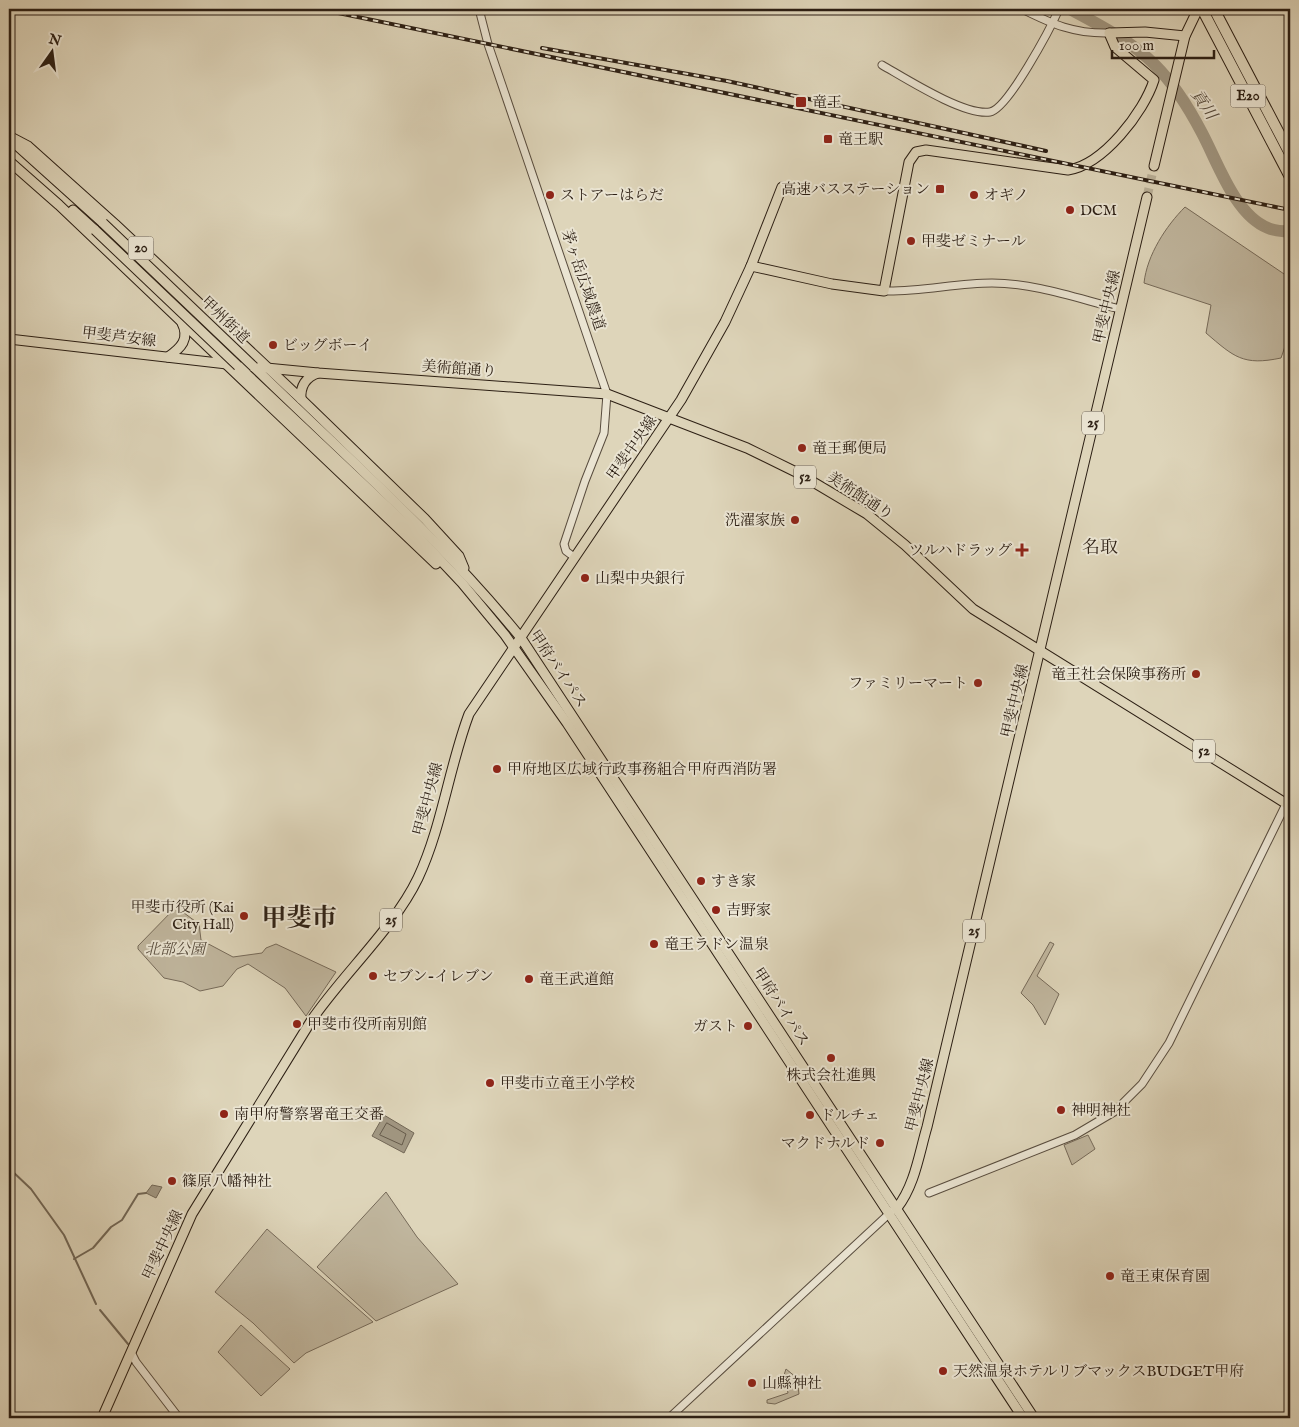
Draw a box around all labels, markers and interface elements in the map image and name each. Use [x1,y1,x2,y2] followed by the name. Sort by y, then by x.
[28,28,78,78] north arrow
[1112,28,1214,60] scale bar
[46,30,63,51] text: N
[1119,36,1155,55] text: 100 m
[1230,84,1266,108] road number: E20
[1186,86,1221,126] water label: 貢川
[812,93,842,112] place label: 竜王
[794,95,808,109] marker: 竜王
[838,130,883,149] place label: 竜王駅
[822,133,834,145] marker: 竜王駅
[781,180,930,199] place label: 高速バスステーション
[934,183,946,195] marker: 高速バスステーション
[560,186,664,205] place label: ストアーはらだ
[984,186,1029,205] place label: オギノ
[544,189,556,201] marker: ストアーはらだ
[968,189,980,201] marker: オギノ
[1080,201,1117,220] place label: DCM
[1064,204,1076,216] marker: DCM
[557,227,609,333] street label: 茅ヶ岳広域農道
[921,232,1026,251] place label: 甲斐ゼミナール
[905,235,917,247] marker: 甲斐ゼミナール
[128,237,154,260] road number: 20
[1089,268,1125,346] street label: 甲斐中央線
[197,292,253,348] street label: 甲州街道
[81,323,157,351] street label: 甲斐芦安線
[283,336,372,355] place label: ビッグボーイ
[267,339,279,351] marker: ビッグボーイ
[421,357,497,381] street label: 美術館通り
[603,412,661,484] street label: 甲斐中央線
[1082,412,1104,434] road number: 25
[812,439,887,458] place label: 竜王郵便局
[796,442,808,454] marker: 竜王郵便局
[794,466,816,488] road number: 52
[823,468,897,524] street label: 美術館通り
[725,511,785,530] place label: 洗濯家族
[789,514,801,526] marker: 洗濯家族
[1082,537,1118,560] district label: 名取
[909,541,1012,560] place label: ツルハドラッグ
[1016,544,1028,556] marker: ツルハドラッグ
[595,569,685,588] place label: 山梨中央銀行
[579,572,591,584] marker: 山梨中央銀行
[525,627,591,711] street label: 甲府バイパス
[997,662,1033,740] street label: 甲斐中央線
[1051,665,1186,684] place label: 竜王社会保険事務所
[1190,668,1202,680] marker: 竜王社会保険事務所
[848,674,968,693] place label: ファミリーマート
[972,677,984,689] marker: ファミリーマート
[1193,739,1215,762] road number: 52
[409,760,447,838] street label: 甲斐中央線
[507,760,777,779] place label: 甲府地区広域行政事務組合甲府西消防署
[491,763,503,775] marker: 甲府地区広域行政事務組合甲府西消防署
[711,872,756,891] place label: すき家
[695,875,707,887] marker: すき家
[131,898,234,934] place label: 甲斐市役所 (Kai City Hall)
[726,901,771,920] place label: 吉野家
[261,903,337,935] district label: 甲斐市
[710,904,722,916] marker: 吉野家
[380,908,402,932] road number: 25
[238,910,250,922] marker: 甲斐市役所 (Kai City Hall)
[963,919,985,942] road number: 25
[664,935,769,954] place label: 竜王ラドン温泉
[648,938,660,950] marker: 竜王ラドン温泉
[145,940,208,959] park label: 北部公園
[749,964,813,1050] street label: 甲府バイパス
[383,967,494,986] place label: セブン-イレブン
[367,970,379,982] marker: セブン-イレブン
[539,970,614,989] place label: 竜王武道館
[523,973,535,985] marker: 竜王武道館
[307,1015,427,1034] place label: 甲斐市役所南別館
[693,1017,738,1036] place label: ガスト
[291,1018,303,1030] marker: 甲斐市役所南別館
[742,1020,754,1032] marker: ガスト
[825,1052,837,1064] marker: 株式会社進興
[902,1056,938,1134] street label: 甲斐中央線
[786,1066,876,1085] place label: 株式会社進興
[500,1074,635,1093] place label: 甲斐市立竜王小学校
[484,1077,496,1089] marker: 甲斐市立竜王小学校
[1071,1101,1131,1120] place label: 神明神社
[1055,1104,1067,1116] marker: 神明神社
[234,1105,384,1124] place label: 南甲府警察署竜王交番
[820,1106,880,1125] place label: ドルチェ
[218,1108,230,1120] marker: 南甲府警察署竜王交番
[804,1109,816,1121] marker: ドルチェ
[781,1134,870,1153] place label: マクドナルド
[874,1137,886,1149] marker: マクドナルド
[182,1172,272,1191] place label: 篠原八幡神社
[166,1175,178,1187] marker: 篠原八幡神社
[139,1207,187,1283] street label: 甲斐中央線
[1120,1267,1210,1286] place label: 竜王東保育園
[1104,1270,1116,1282] marker: 竜王東保育園
[953,1362,1244,1381] place label: 天然温泉ホテルリブマックスBUDGET甲府
[937,1365,949,1377] marker: 天然温泉ホテルリブマックスBUDGET甲府
[762,1374,822,1393] place label: 山縣神社
[746,1377,758,1389] marker: 山縣神社

